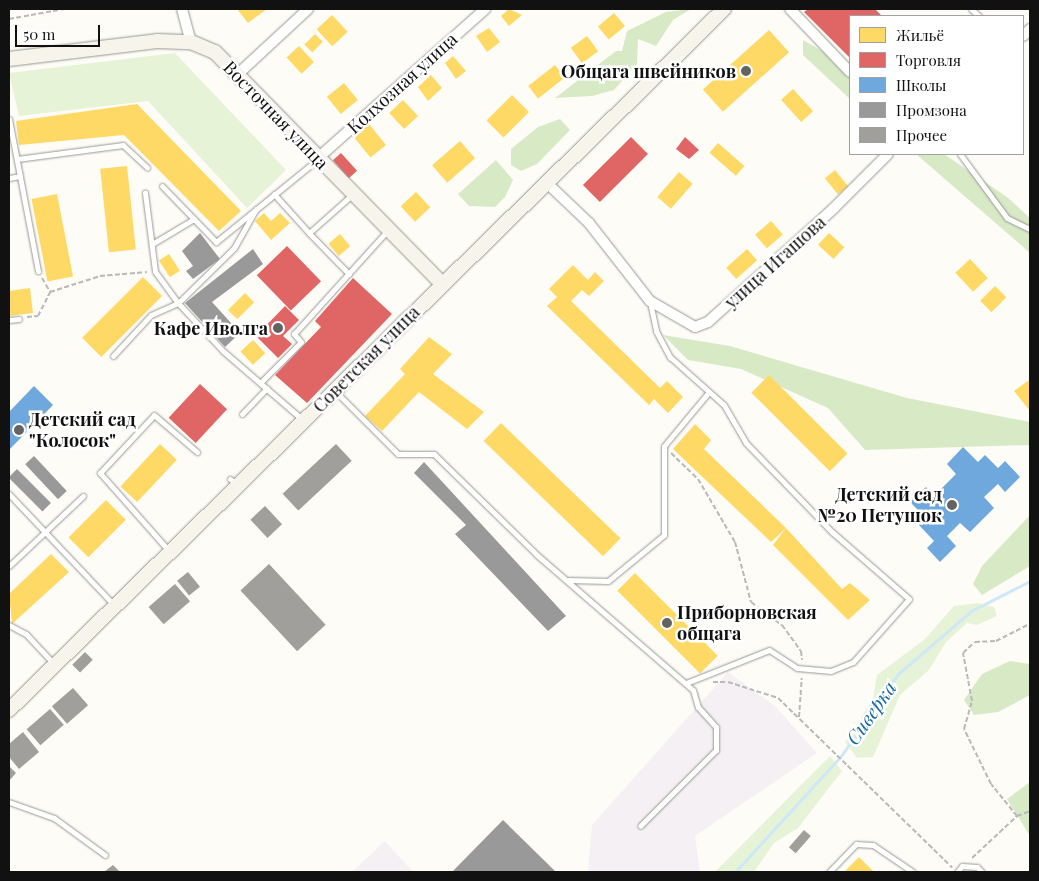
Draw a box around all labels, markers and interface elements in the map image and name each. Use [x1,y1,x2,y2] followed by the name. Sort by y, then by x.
[18,15,102,47] scale bar
[849,15,1024,155] legend
[23,24,55,44] text: 50 m
[896,25,944,45] text: Жильё
[343,28,461,138] street label: Колхозная улица
[896,50,961,70] text: Торговля
[219,56,333,174] street label: Восточная улица
[561,60,736,82] place label: Общага швейников
[740,65,752,77] marker: Общага швейников
[896,75,946,95] text: Школы
[896,100,967,120] text: Промзона
[896,125,947,145] text: Прочее
[720,211,830,313] street label: улица Игашова
[308,301,424,417] street label: Советская улица
[154,317,268,339] place label: Кафе Иволга
[272,322,284,334] marker: Кафе Иволга
[29,409,136,452] place label: Детский сад "Колосок"
[13,424,25,436] marker: Детский сад "Колосок"
[817,484,942,526] place label: Детский сад №20 Петушок
[946,499,958,511] marker: Детский сад №20 Петушок
[677,602,817,644] place label: Приборновская общага
[661,617,673,629] marker: Приборновская общага
[841,677,901,749] water label: Сиверка

